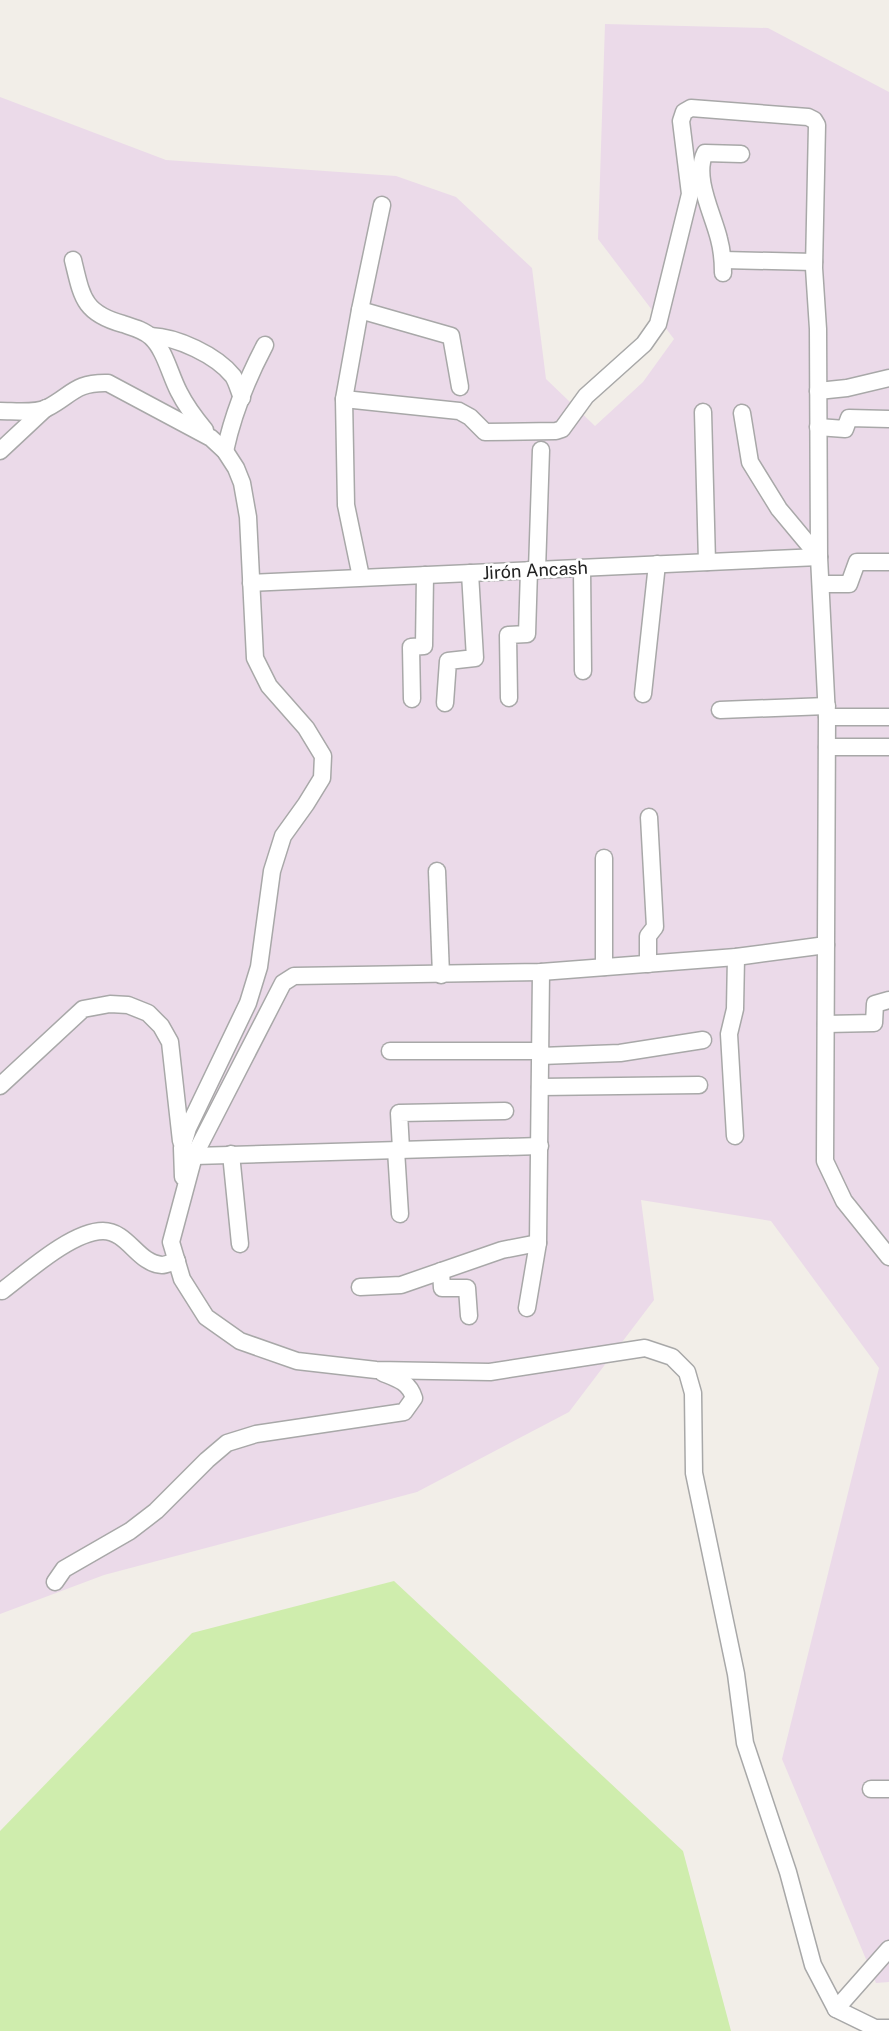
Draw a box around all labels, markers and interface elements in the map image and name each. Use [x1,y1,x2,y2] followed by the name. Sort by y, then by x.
[482,557,588,583] street label: Jirón Ancash

